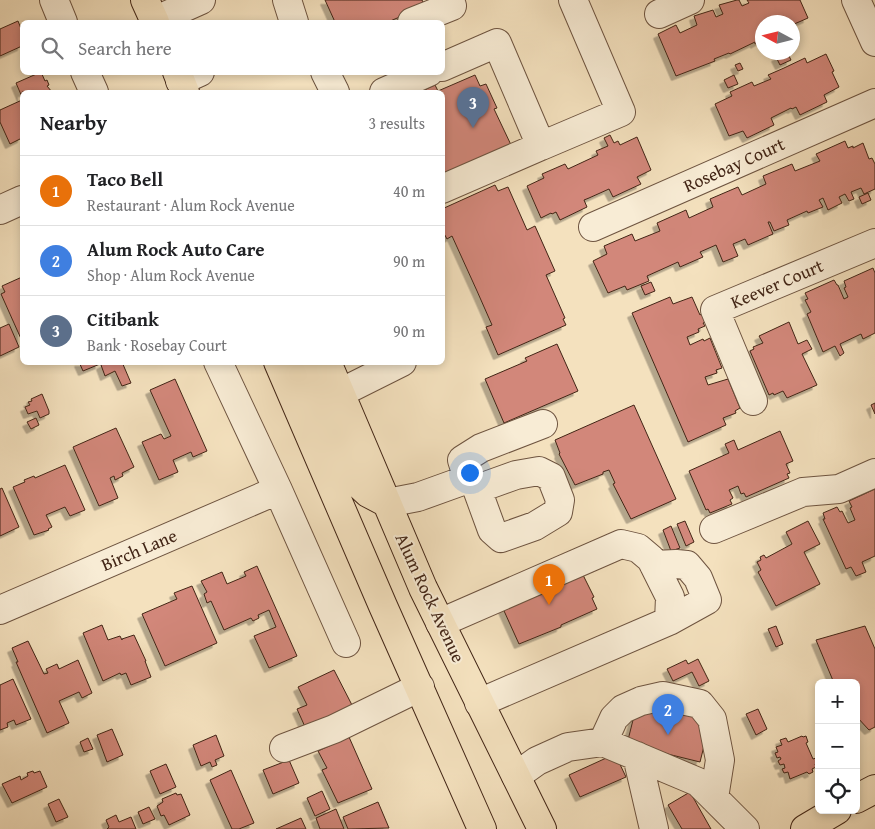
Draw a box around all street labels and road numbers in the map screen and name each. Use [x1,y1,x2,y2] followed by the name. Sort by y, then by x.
[679,130,789,199] street label: Rosebay Court
[726,252,828,315] street label: Keever Court
[97,521,181,578] street label: Birch Lane
[389,529,472,667] street label: Alum Rock Avenue

